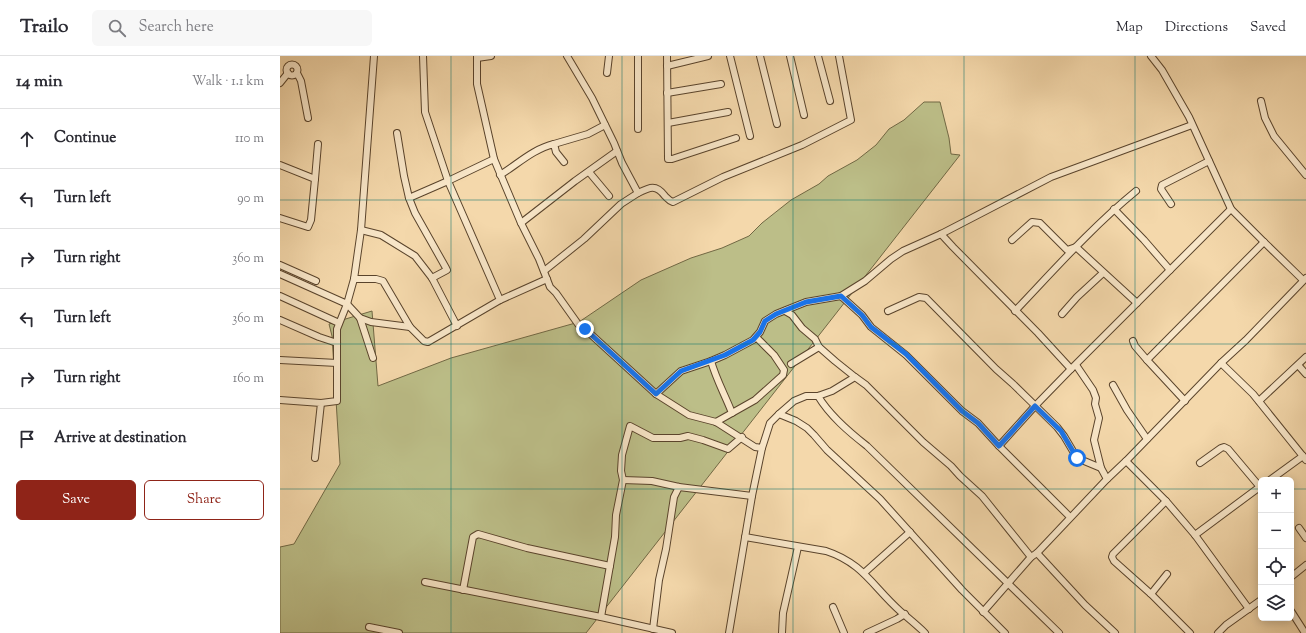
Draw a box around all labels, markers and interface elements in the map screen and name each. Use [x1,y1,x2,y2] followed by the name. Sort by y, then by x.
[92,10,372,46] search box
[20,14,68,41] text: Trailo
[106,17,128,39] icon: search
[138,17,214,38] text: Search here
[1116,18,1143,38] text: Map
[1165,18,1228,38] text: Directions
[1250,18,1286,38] text: Saved
[16,70,63,94] text: 14 min
[192,73,264,91] text: Walk · 1.1 km
[16,128,38,150] icon: ahead
[54,128,116,149] text: Continue
[235,130,264,148] text: 110 m
[16,188,38,210] icon: left
[54,188,111,209] text: Turn left
[237,190,264,208] text: 90 m
[16,248,38,270] icon: right
[54,248,120,269] text: Turn right
[232,250,264,268] text: 360 m
[16,308,38,330] icon: left
[54,308,111,329] text: Turn left
[232,310,264,328] text: 360 m
[576,320,594,338] route end
[16,368,38,390] icon: right
[54,368,120,389] text: Turn right
[233,370,264,388] text: 160 m
[16,428,38,450] icon: arrive
[54,428,187,449] text: Arrive at destination
[1068,449,1086,467] route start
[1258,477,1294,621] map controls
[1258,477,1294,513] button: +
[16,480,136,520] button: Save
[144,480,264,520] button: Share
[1258,513,1294,549] button: −
[1258,549,1294,585] button: locate
[1258,585,1294,621] button: layers

